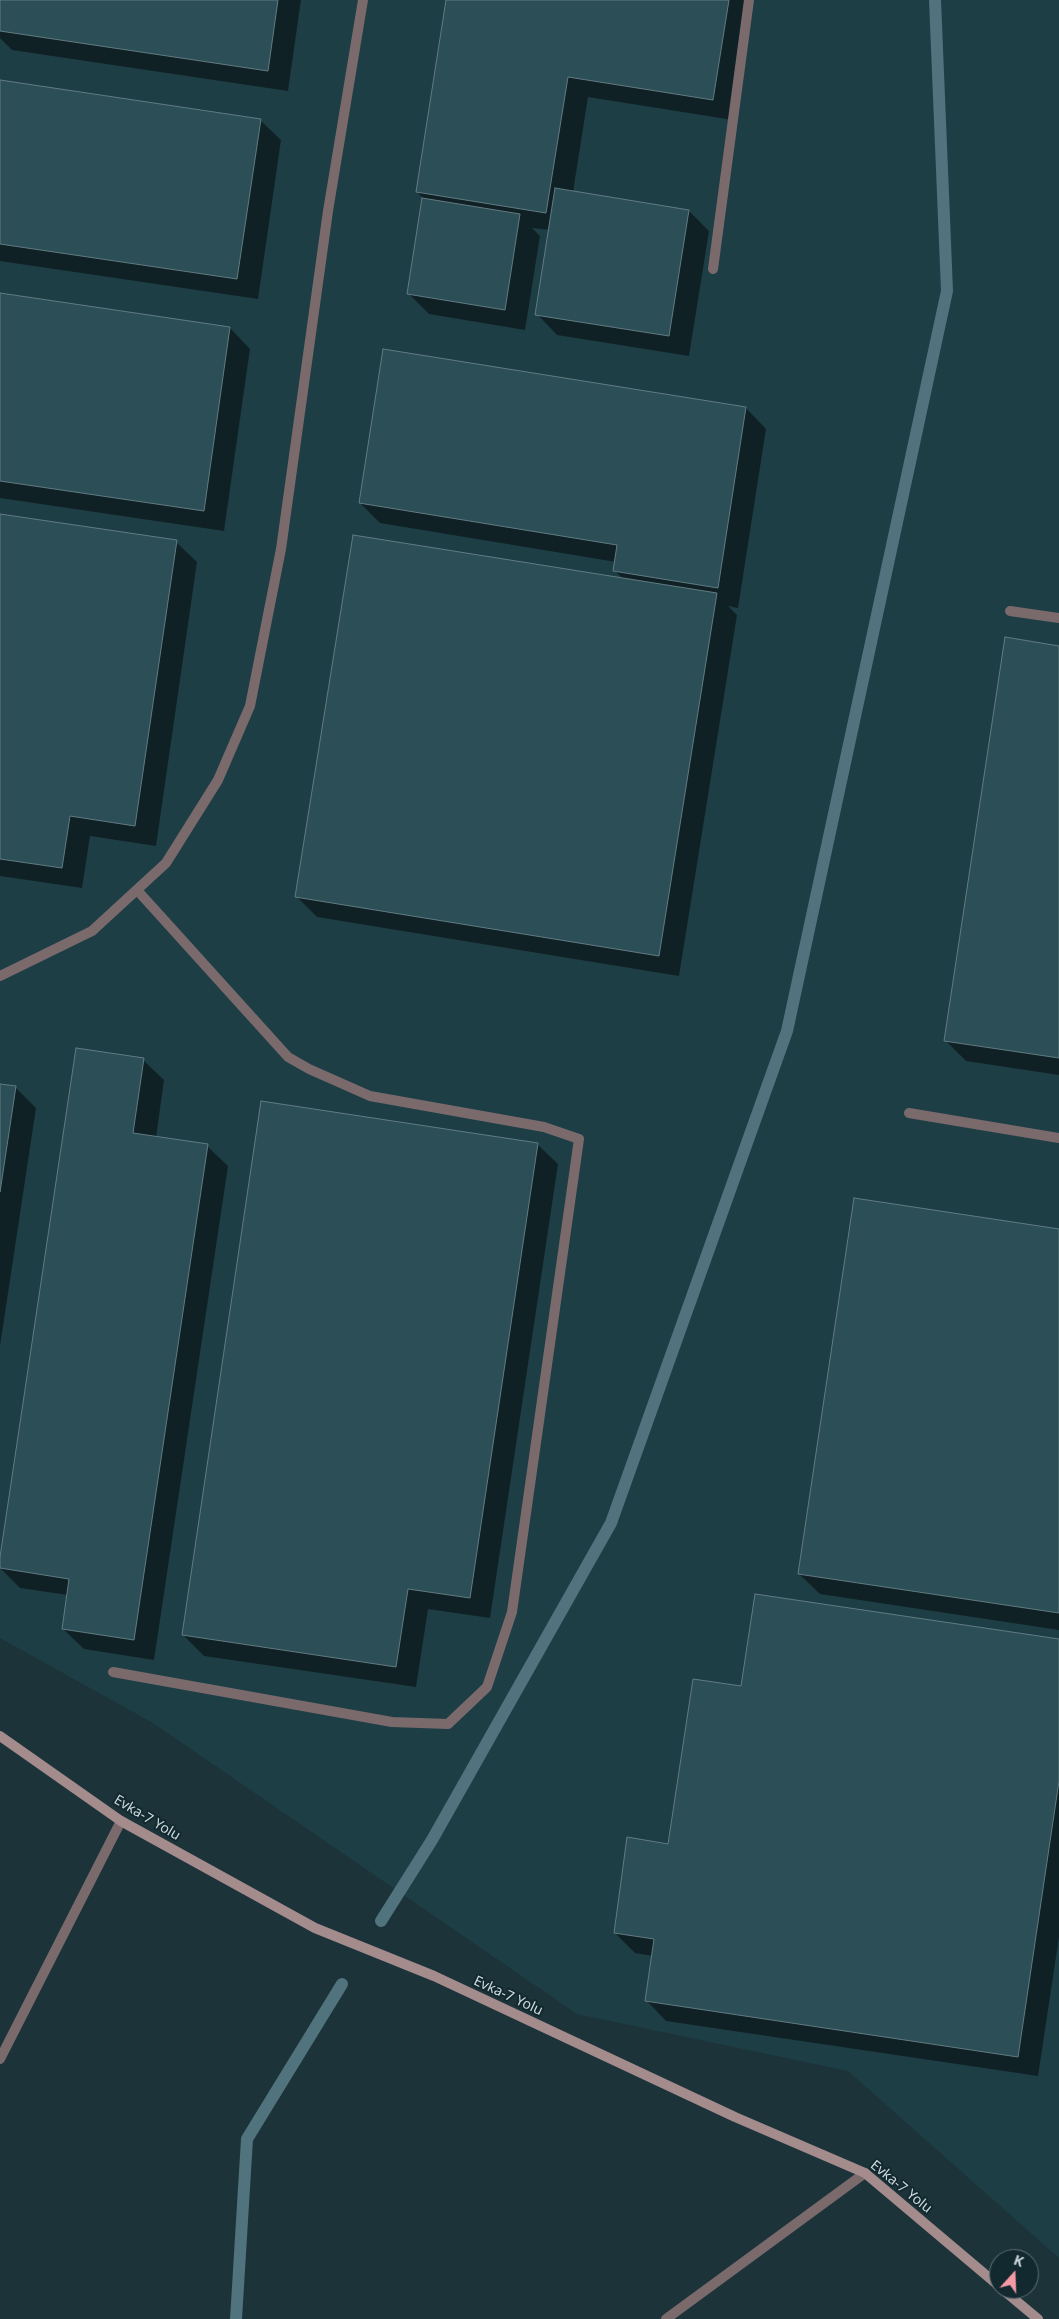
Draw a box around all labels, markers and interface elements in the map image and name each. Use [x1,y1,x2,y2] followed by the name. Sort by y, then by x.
[111,1792,183,1844] street label: Evka-7 Yolu
[471,1973,545,2019] street label: Evka-7 Yolu
[867,2157,935,2217] street label: Evka-7 Yolu
[989,2249,1039,2299] north arrow
[1011,2250,1027,2271] text: K

